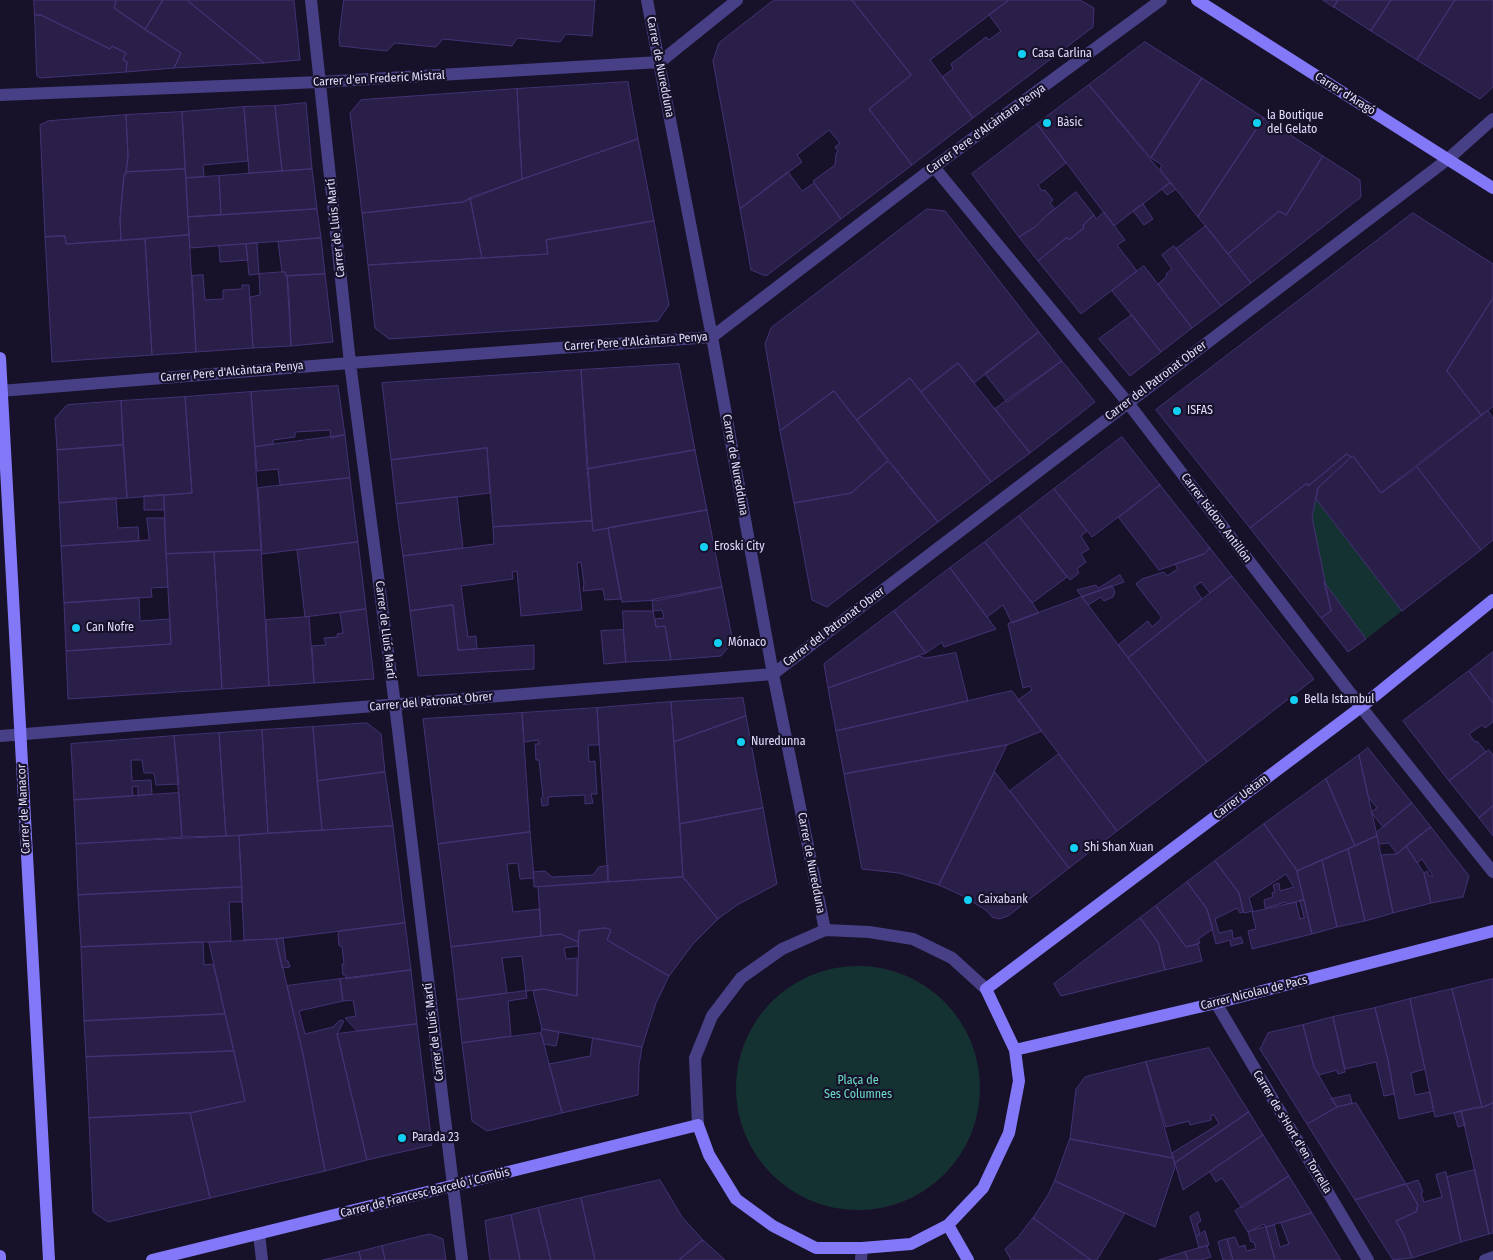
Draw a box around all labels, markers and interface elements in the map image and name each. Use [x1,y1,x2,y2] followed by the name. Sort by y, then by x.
[643,15,677,119] street label: Carrer de Nuredduna
[1032,47,1092,61] place label: Casa Carlina
[1016,48,1028,60] marker: Casa Carlina
[313,68,445,90] street label: Carrer d'en Frederic Mistral
[1312,70,1378,118] street label: Carrer d'Aragó
[924,81,1048,177] street label: Carrer Pere d'Alcàntara Penya
[1267,109,1324,137] place label: la Boutique del Gelato
[1057,116,1083,130] place label: Bàsic
[1041,117,1053,129] marker: Bàsic
[1251,117,1263,129] marker: la Boutique del Gelato
[324,178,348,278] street label: Carrer de Lluís Martí
[564,330,708,354] street label: Carrer Pere d'Alcàntara Penya
[1102,338,1210,424] street label: Carrer del Patronat Obrer
[160,359,304,385] street label: Carrer Pere d'Alcàntara Penya
[1187,404,1213,418] place label: ISFAS
[1171,405,1183,417] marker: ISFAS
[719,413,751,517] street label: Carrer de Nuredduna
[1178,470,1254,566] street label: Carrer Isidoro Antillón
[714,540,765,554] place label: Eroski City
[698,541,710,553] marker: Eroski City
[372,580,398,680] street label: Carrer de Lluís Martí
[780,584,888,670] street label: Carrer del Patronat Obrer
[86,621,134,635] place label: Can Nofre
[70,622,82,634] marker: Can Nofre
[728,636,766,650] place label: Mónaco
[712,637,724,649] marker: Mónaco
[369,689,493,715] street label: Carrer del Patronat Obrer
[1304,693,1375,707] place label: Bella Istambul
[1288,694,1300,706] marker: Bella Istambul
[751,735,806,749] place label: Nuredunna
[735,736,747,748] marker: Nuredunna
[14,764,34,854] street label: Carrer de Manacor
[1211,772,1271,822] street label: Carrer Uetam
[794,811,828,915] street label: Carrer de Nuredduna
[1084,841,1154,855] place label: Shi Shan Xuan
[1068,842,1080,854] marker: Shi Shan Xuan
[978,893,1028,907] place label: Caixabank
[962,894,974,906] marker: Caixabank
[1199,973,1309,1013] street label: Carrer Nicolau de Pacs
[421,982,447,1082] street label: Carrer de Lluís Martí
[1250,1068,1334,1196] street label: Carrer de s'Hort d'en Torrella
[824,1074,892,1102] park label: Plaça de Ses Columnes
[412,1131,459,1145] place label: Parada 23
[396,1132,408,1144] marker: Parada 23
[339,1165,511,1221] street label: Carrer de Francesc Barceló i Combis

